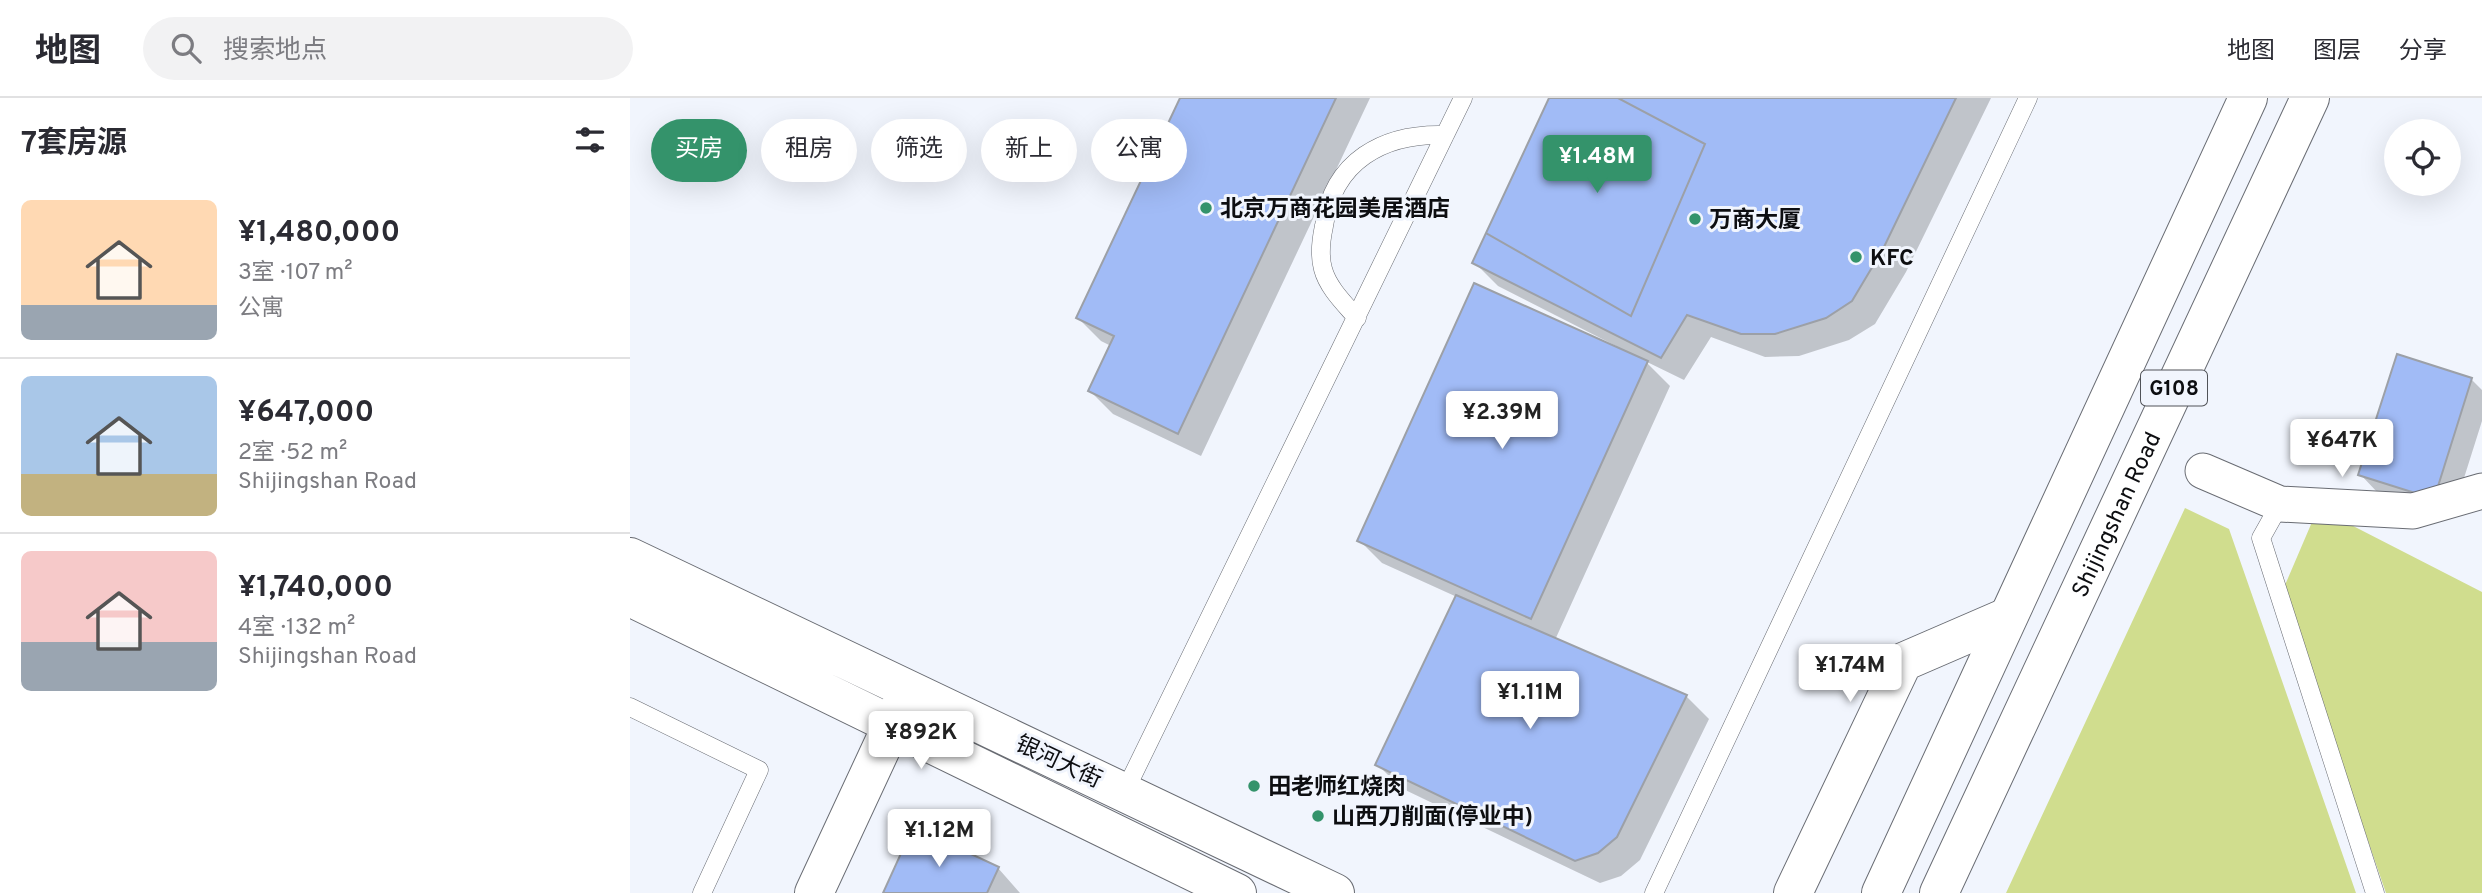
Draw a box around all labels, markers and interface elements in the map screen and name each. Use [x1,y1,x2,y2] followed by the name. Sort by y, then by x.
[143,17,633,80] search box
[167,29,205,67] icon: search
[35,32,101,74] text: 地图
[223,35,327,68] text: 搜索地点
[2227,37,2275,67] text: 地图
[2313,37,2361,67] text: 图层
[2399,37,2447,67] text: 分享
[651,119,747,182] chip: 买房
[761,119,857,182] chip: 租房
[871,119,967,182] chip: 筛选
[981,119,1077,182] chip: 新上
[1091,119,1187,182] chip: 公寓
[2384,119,2461,196] map controls
[2384,119,2461,196] button: locate
[571,121,609,159] icon: filters
[21,126,127,163] text: 7套房源
[1540,136,1654,195] pin: ¥1.48M
[1559,143,1635,172] text: ¥1.48M
[1220,196,1450,225] place label: 北京万商花园美居酒店
[1198,200,1214,216] marker: 北京万商花园美居酒店
[1709,207,1801,236] place label: 万商大厦
[1687,211,1703,227] marker: 万商大厦
[238,215,400,252] text: ¥1,480,000
[77,228,161,312] icon: home
[1870,245,1914,274] place label: KFC
[1848,249,1864,265] marker: KFC
[238,259,353,288] text: 3室 · 107 m²
[238,295,284,324] text: 公寓
[2141,370,2207,406] road number: G108
[1445,392,1559,451] pin: ¥2.39M
[238,395,374,432] text: ¥647,000
[1462,399,1542,428] text: ¥2.39M
[77,404,161,488] icon: home
[2293,420,2391,479] pin: ¥647K
[2306,427,2378,456] text: ¥647K
[2067,428,2169,603] street label: Shijingshan Road
[238,439,347,468] text: 2室 · 52 m²
[238,468,417,497] text: Shijingshan Road
[238,570,393,607] text: ¥1,740,000
[77,579,161,663] icon: home
[238,614,355,643] text: 4室 · 132 m²
[238,643,417,672] text: Shijingshan Road
[1793,644,1907,704] pin: ¥1.74M
[1815,652,1885,681] text: ¥1.74M
[1473,672,1587,731] pin: ¥1.11M
[1497,679,1563,708] text: ¥1.11M
[872,712,970,771] pin: ¥892K
[885,719,957,748] text: ¥892K
[1010,731,1106,796] street label: 银河大街
[1268,774,1406,803] place label: 田老师红烧肉
[1246,778,1262,794] marker: 田老师红烧肉
[1332,804,1533,833] place label: 山西刀削面(停业中)
[1310,808,1326,824] marker: 山西刀削面(停业中)
[882,810,996,869] pin: ¥1.12M
[904,817,974,846] text: ¥1.12M

